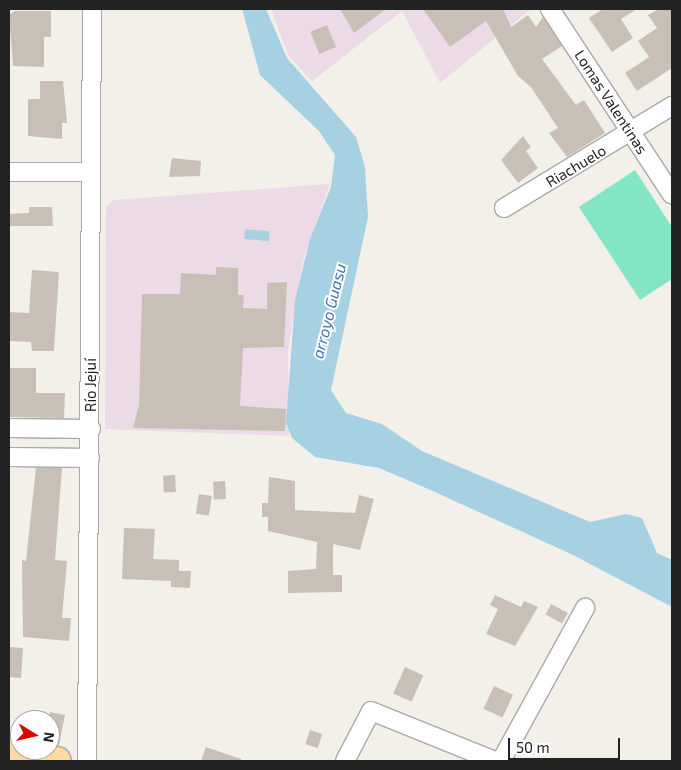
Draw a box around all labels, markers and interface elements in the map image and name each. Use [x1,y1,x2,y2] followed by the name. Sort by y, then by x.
[571,46,651,158] street label: Lomas Valentinas
[543,141,609,191] street label: Riachuelo
[308,261,350,361] water label: arroyo Guasu
[82,358,100,412] street label: Río Jejuí
[10,710,60,760] north arrow
[511,728,624,760] scale bar
[40,731,59,744] text: N
[516,738,550,756] text: 50 m

